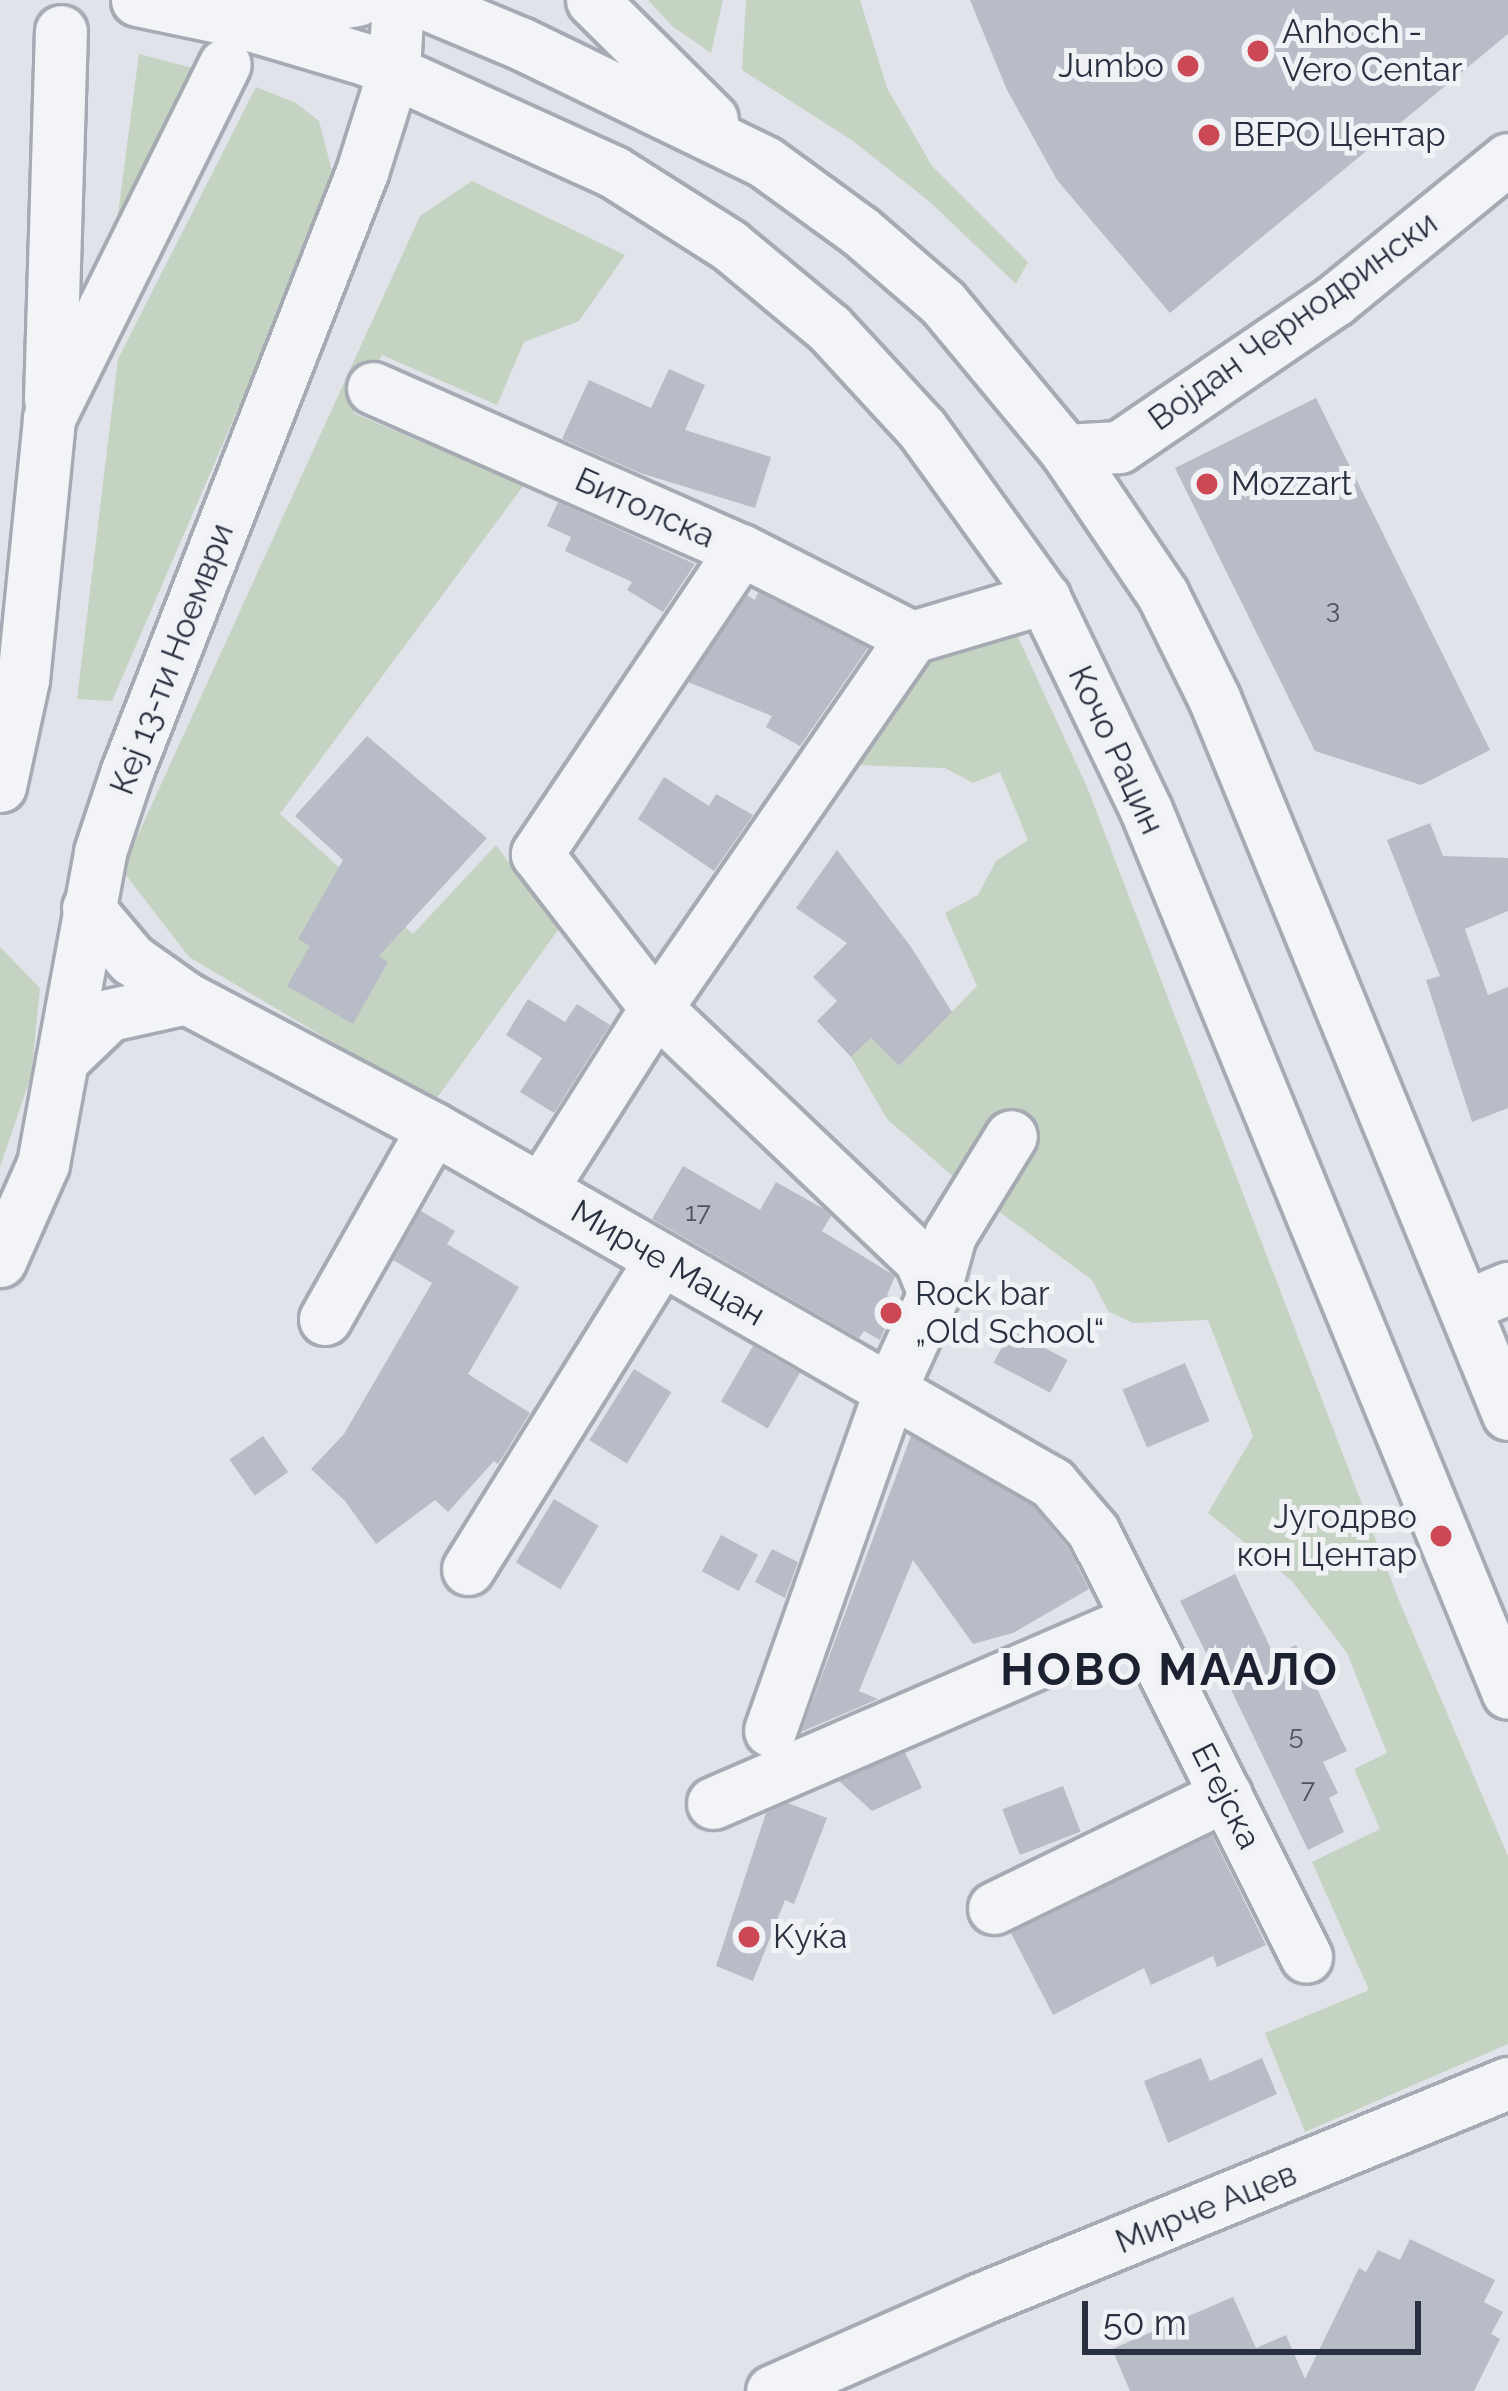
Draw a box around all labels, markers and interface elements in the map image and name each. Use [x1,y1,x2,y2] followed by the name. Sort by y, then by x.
[1282,12,1462,90] place label: Anhoch - Vero Centar
[1245,38,1271,64] marker: Anhoch - Vero Centar
[1058,46,1164,86] place label: Jumbo
[1175,53,1201,79] marker: Jumbo
[1233,115,1446,155] place label: ВЕРО Центар
[1196,122,1222,148] marker: ВЕРО Центар
[1141,203,1445,439] street label: Војдан Чернодрински
[569,460,721,556] street label: Битолска
[1231,464,1352,504] place label: Mozzart
[1194,471,1220,497] marker: Mozzart
[102,518,242,800] street label: Кеј 13-ти Ноември
[1326,593,1340,625] house number: 3
[1060,660,1172,840] street label: Кочо Рацин
[564,1192,772,1334] street label: Мирче Мацан
[685,1196,711,1228] house number: 17
[915,1274,1104,1352] place label: Rock bar „Old School“
[878,1300,904,1326] marker: Rock bar „Old School“
[1237,1497,1417,1575] place label: Југодрво кон Центар
[1428,1523,1454,1549] marker: Југодрво кон Центар
[1000,1643,1340,1697] district label: НОВО МААЛО
[1289,1719,1303,1751] house number: 5
[1183,1737,1269,1855] street label: Егејска
[1301,1773,1315,1805] house number: 7
[773,1917,847,1957] place label: Kуќа
[736,1924,762,1950] marker: Kуќа
[1109,2154,1303,2262] street label: Мирче Ацев
[1088,2277,1427,2351] scale bar
[1103,2301,1187,2343] text: 50 m

